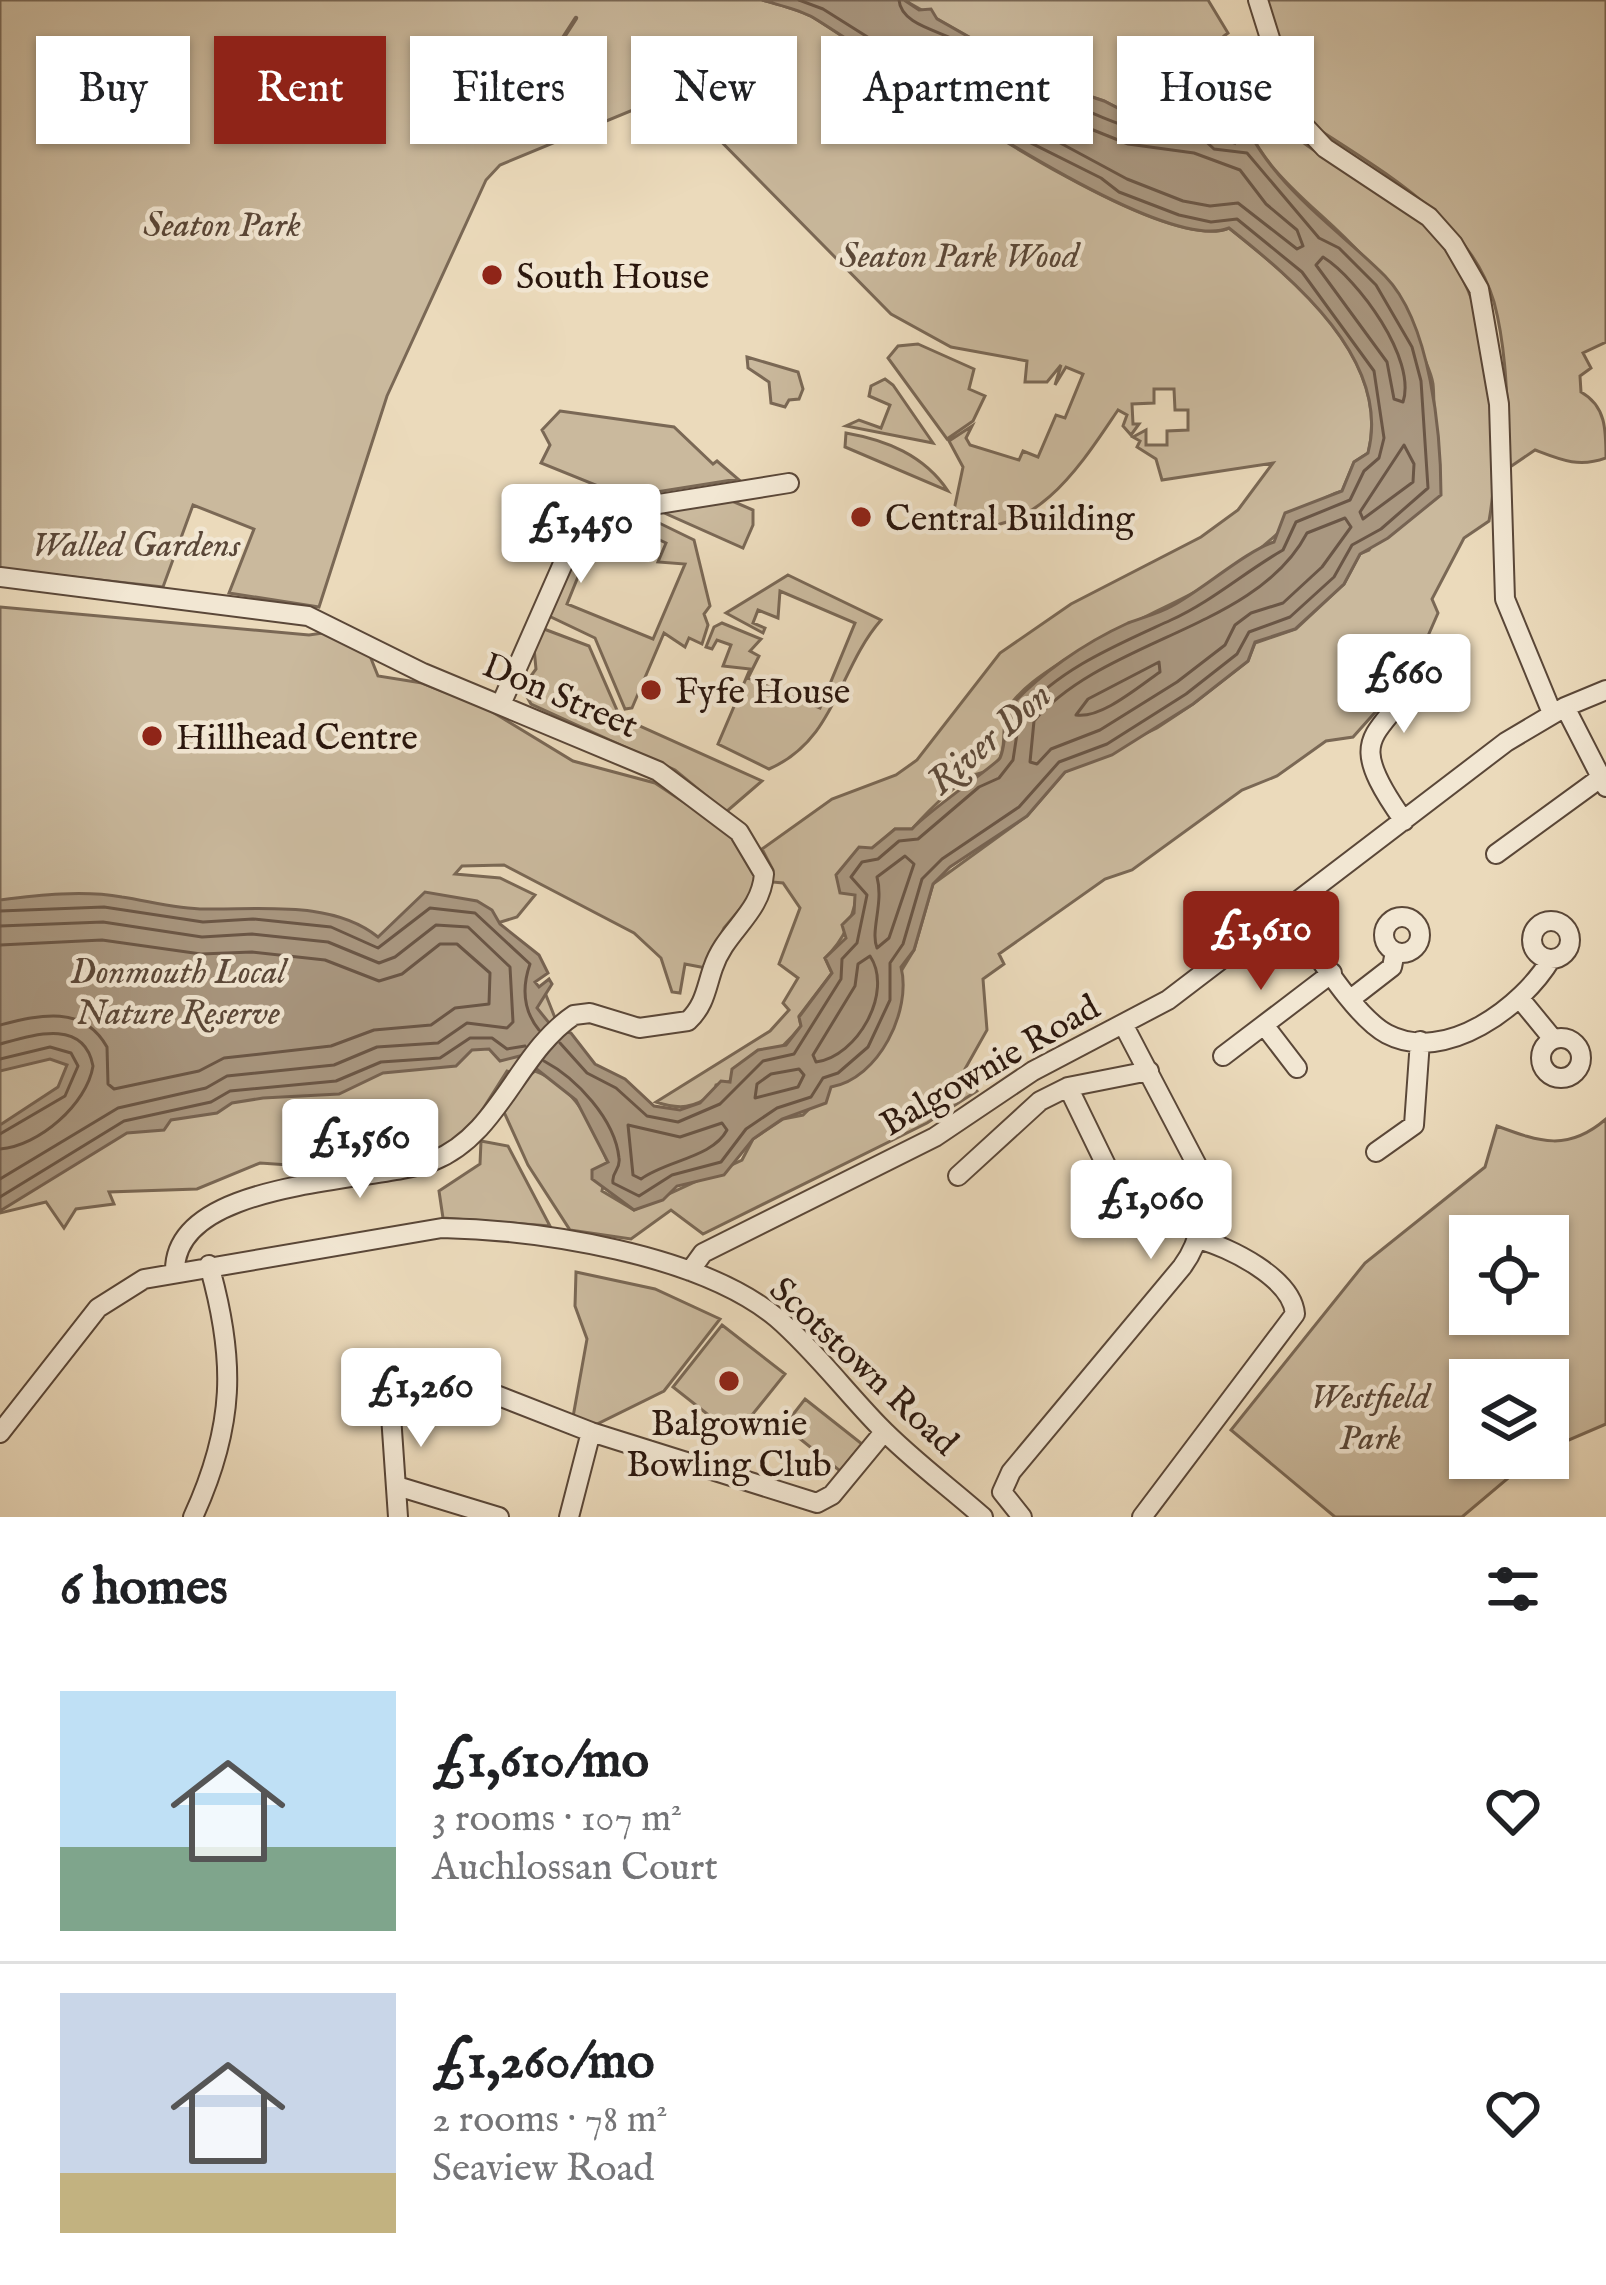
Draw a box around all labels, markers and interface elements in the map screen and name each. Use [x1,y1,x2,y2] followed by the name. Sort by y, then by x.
[36,36,190,144] chip: Buy
[214,36,386,144] chip: Rent
[410,36,607,144] chip: Filters
[631,36,797,144] chip: New
[821,36,1093,144] chip: Apartment
[1117,36,1314,144] chip: House
[143,203,301,249] park label: Seaton Park
[839,234,1081,280] park label: Seaton Park Wood
[516,255,709,301] place label: South House
[479,262,505,288] marker: South House
[483,484,679,586] pin: £1,450
[885,497,1135,543] place label: Central Building
[529,498,633,547] text: £1,450
[848,504,874,530] marker: Central Building
[32,523,241,569] park label: Walled Gardens
[1333,634,1475,736] pin: £660
[475,643,645,750] street label: Don Street
[1364,648,1444,697] text: £660
[675,670,850,716] place label: Fyfe House
[918,672,1063,807] water label: River Don
[638,677,664,703] marker: Fyfe House
[176,716,418,762] place label: Hillhead Centre
[139,723,165,749] marker: Hillhead Centre
[1163,891,1359,993] pin: £1,610
[1210,905,1312,954] text: £1,610
[70,950,289,1037] park label: Donmouth Local Nature Reserve
[873,985,1109,1148] street label: Balgownie Road
[262,1099,458,1201] pin: £1,560
[309,1113,411,1162] text: £1,560
[1053,1160,1249,1262] pin: £1,060
[1098,1174,1204,1223] text: £1,060
[1449,1215,1569,1479] map controls
[1449,1215,1569,1335] button: locate
[759,1268,968,1467] street label: Scotstown Road
[323,1348,519,1450] pin: £1,260
[1449,1359,1569,1479] button: layers
[368,1362,474,1411] text: £1,260
[716,1368,742,1394] marker: Balgownie Bowling Club
[1310,1375,1432,1462] park label: Westfield Park
[626,1402,832,1489] place label: Balgownie Bowling Club
[1480,1556,1546,1622] icon: filters
[60,1557,228,1622] text: 6 homes
[432,1730,649,1795] text: £1,610/mo
[156,1739,300,1883] icon: home
[1480,1778,1546,1844] icon: heart
[432,1795,682,1844] text: 3 rooms · 107 m²
[432,1844,718,1893] text: Auchlossan Court
[432,2031,654,2096] text: £1,260/mo
[156,2041,300,2185] icon: home
[1480,2080,1546,2146] icon: heart
[432,2096,668,2145] text: 2 rooms · 78 m²
[432,2145,654,2194] text: Seaview Road

